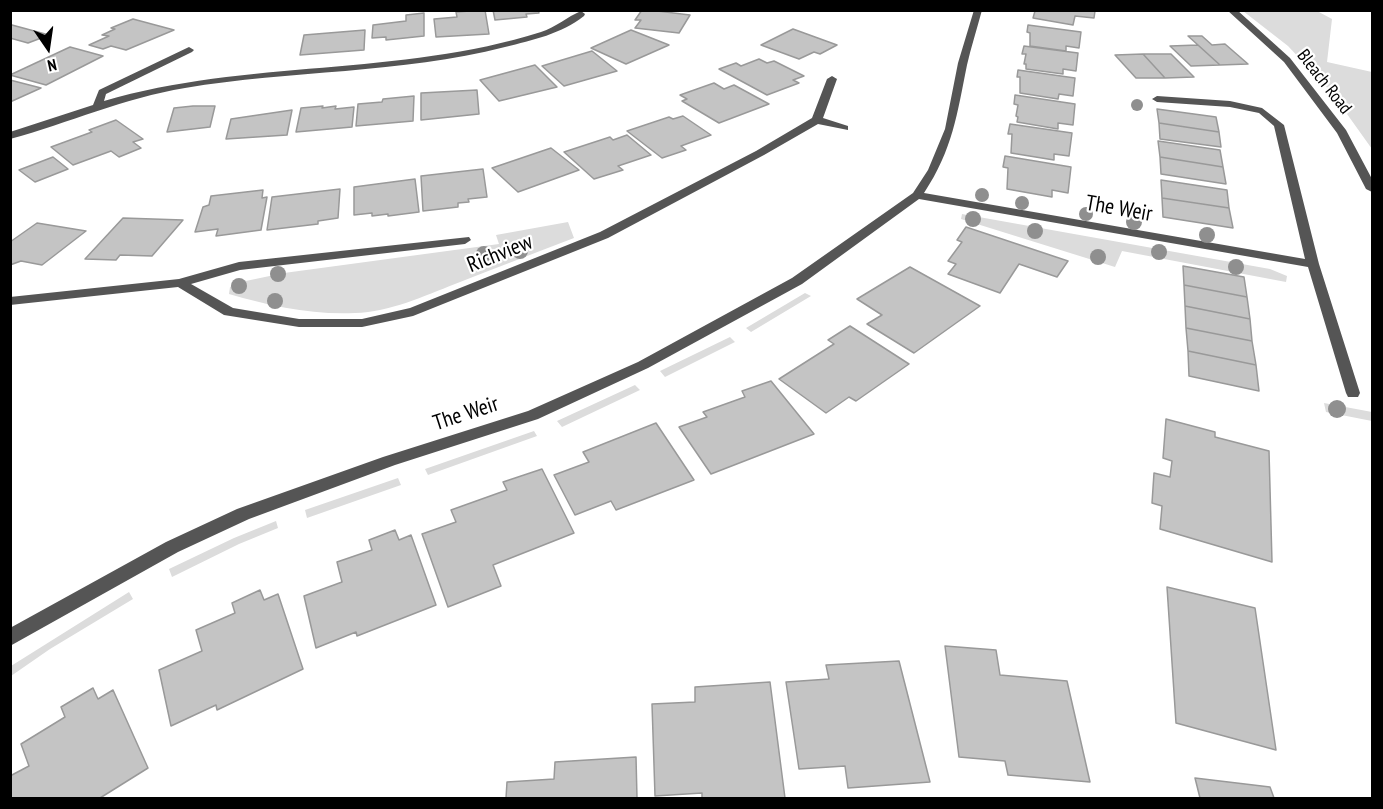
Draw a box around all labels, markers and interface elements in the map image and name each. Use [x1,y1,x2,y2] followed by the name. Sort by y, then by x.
[18,18,78,78] north arrow
[1292,45,1356,119] street label: Bleach Road
[46,55,59,76] text: N
[1084,190,1154,228] street label: The Weir
[464,229,536,279] street label: Richview
[430,391,502,437] street label: The Weir

